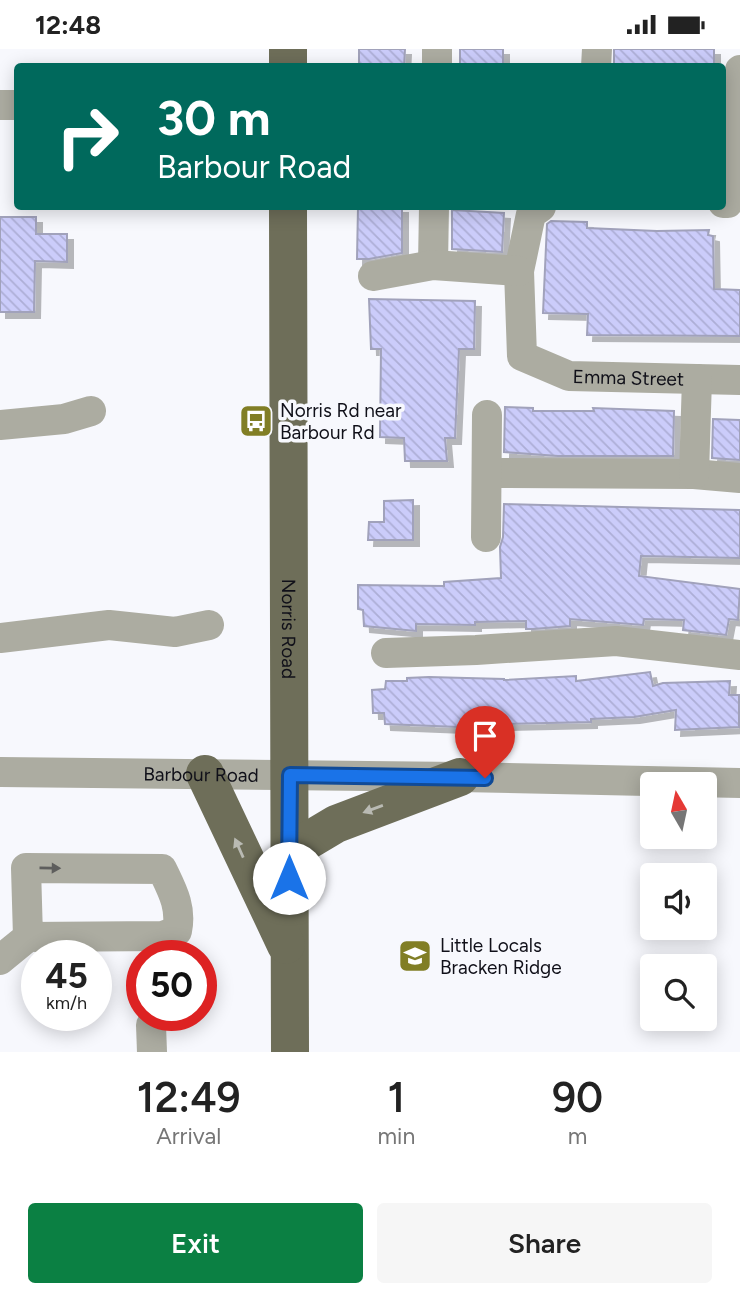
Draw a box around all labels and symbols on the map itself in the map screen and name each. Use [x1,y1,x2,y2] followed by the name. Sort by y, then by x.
[573,365,684,391] street label: Emma Street
[280,399,402,444] place label: Norris Rd near Barbour Rd
[237,402,275,440] bus stop icon: Norris Rd near Barbour Rd
[277,579,300,679] street label: Norris Road
[455,706,515,778] pin
[143,763,259,787] street label: Barbour Road
[640,772,718,849] north arrow
[362,804,383,815] one-way arrow
[234,837,245,858] one-way arrow
[252,841,326,915] position arrow
[39,862,61,874] one-way arrow
[440,934,562,979] place label: Little Locals Bracken Ridge
[396,937,434,975] school or university icon: Little Locals Bracken Ridge
[126,940,217,1031] speed limit sign: 50

